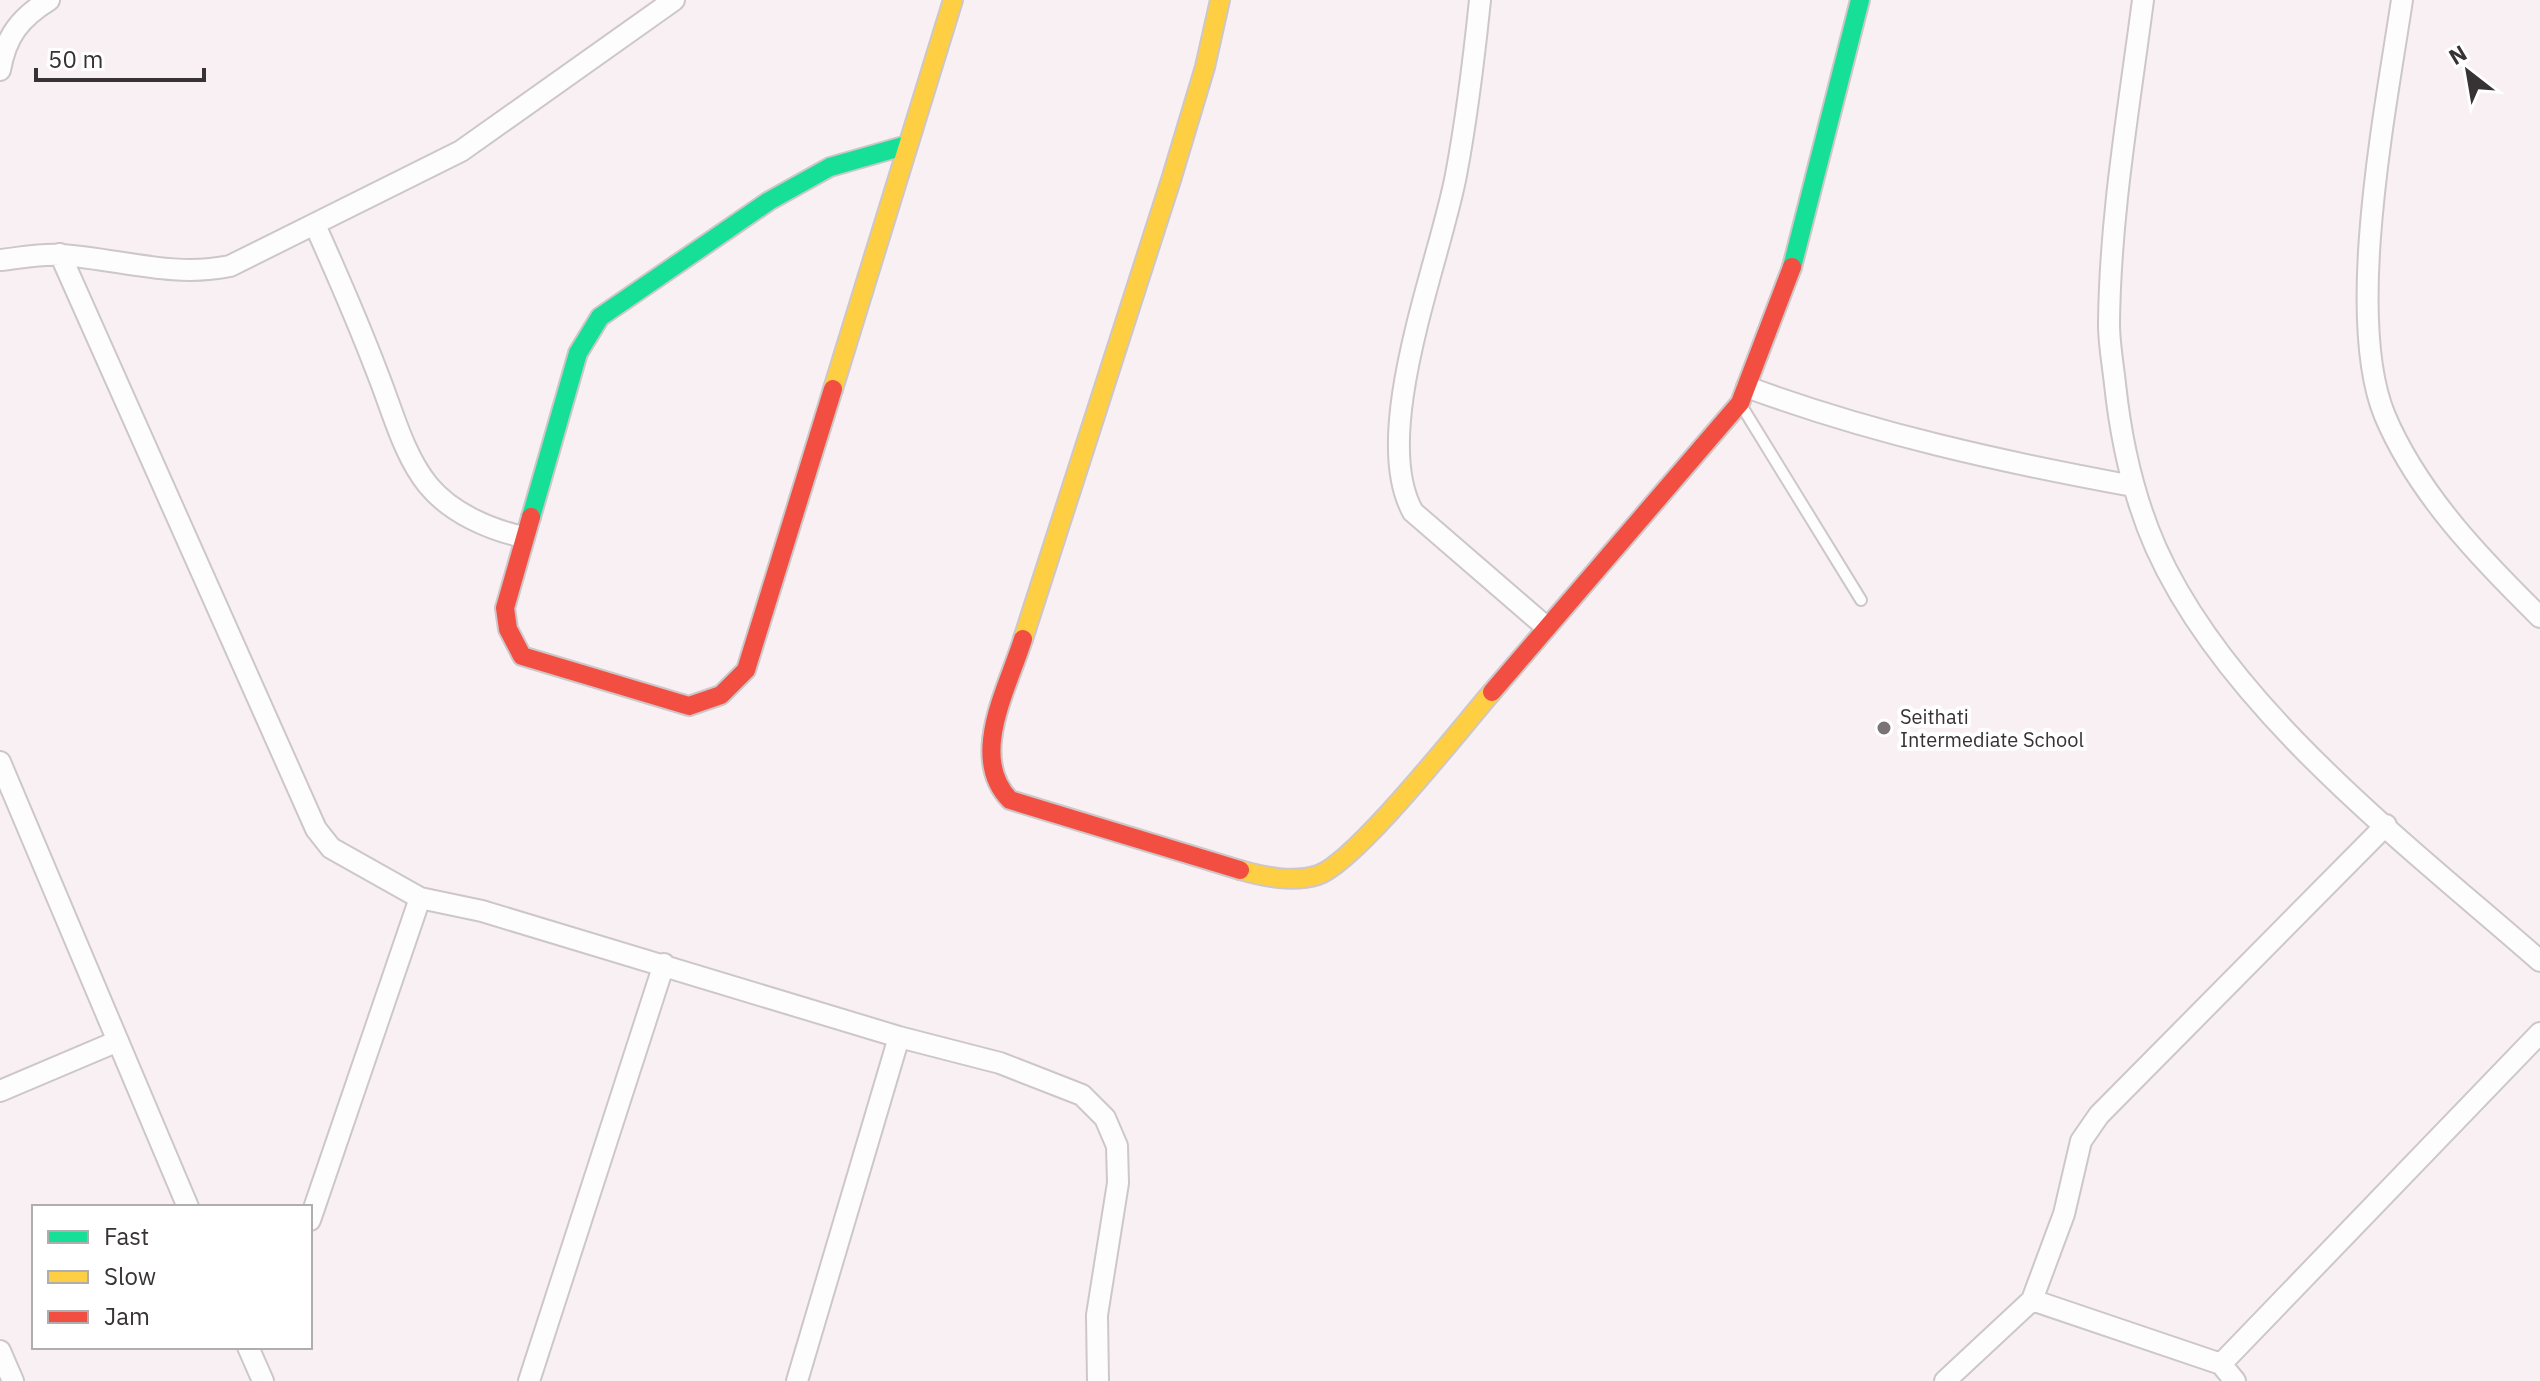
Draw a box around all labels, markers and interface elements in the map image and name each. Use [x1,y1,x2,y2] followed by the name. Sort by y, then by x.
[36,32,204,82] scale bar
[2428,32,2508,112] north arrow
[2443,38,2472,71] text: N
[48,43,103,75] text: 50 m
[1900,703,2084,753] place label: Seithati Intermediate School
[1875,719,1893,737] marker: Seithati Intermediate School
[32,1205,312,1349] legend
[104,1220,149,1252] text: Fast
[104,1260,156,1292] text: Slow
[104,1300,150,1332] text: Jam

